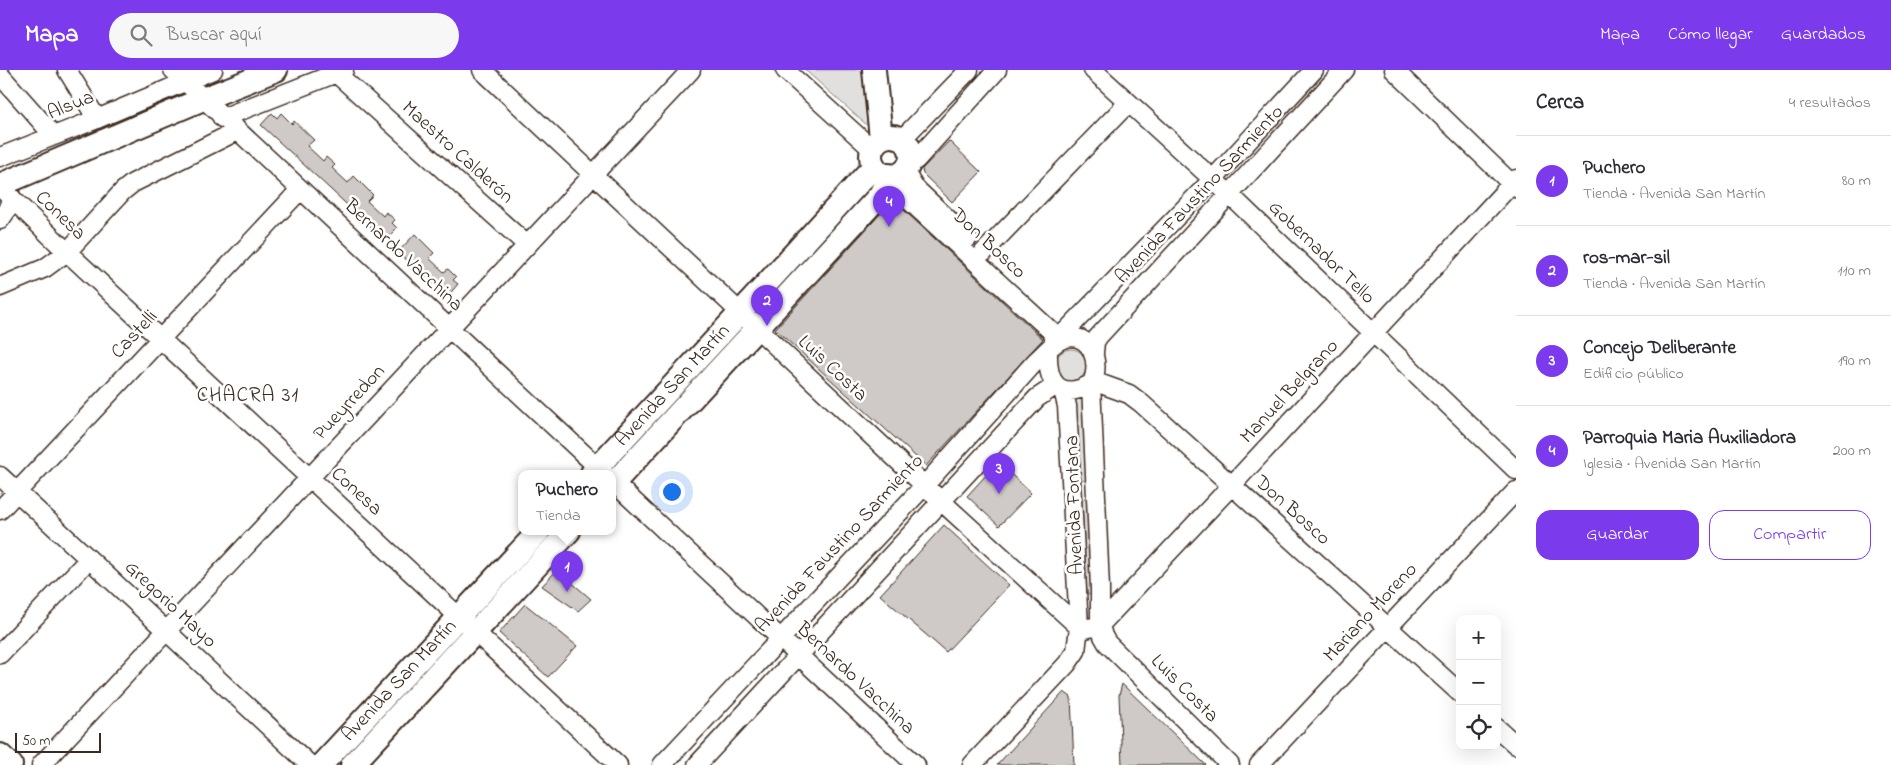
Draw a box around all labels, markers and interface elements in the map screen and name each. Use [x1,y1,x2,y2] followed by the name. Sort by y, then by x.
[109,13,459,58] search box
[25,18,79,53] text: Mapa
[127,21,155,49] icon: search
[167,22,262,49] text: Buscar aquí
[1600,22,1640,48] text: Mapa
[1668,22,1753,48] text: Cómo llegar
[1781,22,1866,48] text: Guardados
[43,84,99,128] street label: Alsua
[1536,88,1584,118] text: Cerca
[1789,91,1871,115] text: 4 resultados
[394,95,520,211] street label: Maestro Calderón
[1109,99,1291,291] street label: Avenida Faustino Sarmiento
[1583,155,1645,182] text: Puchero
[1549,169,1555,193] text: 1
[1842,169,1871,193] text: 80 m
[1583,182,1765,206] text: Tienda · Avenida San Martín
[28,184,92,248] street label: Conesa
[873,186,905,227] pin: 4
[336,192,469,319] street label: Bernardo Vacchina
[1261,194,1381,312] street label: Gobernador Tello
[943,201,1032,286] street label: Don Bosco
[1583,245,1670,272] text: ros-mar-sil
[1548,259,1556,283] text: 2
[1837,259,1871,283] text: 110 m
[1583,272,1765,296] text: Tienda · Avenida San Martín
[751,285,783,326] pin: 2
[105,304,165,366] street label: Castelli
[608,318,737,454] street label: Avenida San Martín
[790,329,874,409] street label: Luis Costa
[1234,333,1347,451] street label: Manuel Belgrano
[1583,335,1736,362] text: Concejo Deliberante
[1549,349,1555,373] text: 3
[1838,349,1871,373] text: 190 m
[307,358,393,448] street label: Pueyrredon
[1583,362,1684,386] text: Edificio público
[197,381,299,411] district label: CHACRA 31
[1583,425,1796,452] text: Parroquia Maria Auxiliadora
[1058,435,1092,575] street label: Avenida Fontana
[1549,439,1555,463] text: 4
[1833,439,1871,463] text: 200 m
[749,448,931,640] street label: Avenida Faustino Sarmiento
[1583,452,1761,476] text: Iglesia · Avenida San Martín
[983,453,1015,494] pin: 3
[324,461,388,523] street label: Conesa
[1247,468,1336,553] street label: Don Bosco
[518,470,616,535] popup
[536,477,598,504] text: Puchero
[659,479,685,505] your location
[536,504,581,528] text: Tienda
[1536,510,1699,560] button: Guardar
[1709,510,1871,560] button: Compartir
[551,551,583,592] pin: 1
[117,554,223,656] street label: Gregorio Mayo
[1317,557,1425,669] street label: Mariano Moreno
[335,613,464,749] street label: Avenida San Martín
[788,615,921,742] street label: Bernardo Vacchina
[1456,615,1501,750] map controls
[1456,615,1501,660] button: +
[1143,648,1225,730] street label: Luis Costa
[1456,660,1501,705] button: −
[1456,705,1501,750] button: locate
[15,730,101,753] scale bar
[22,731,50,752] text: 50 m

